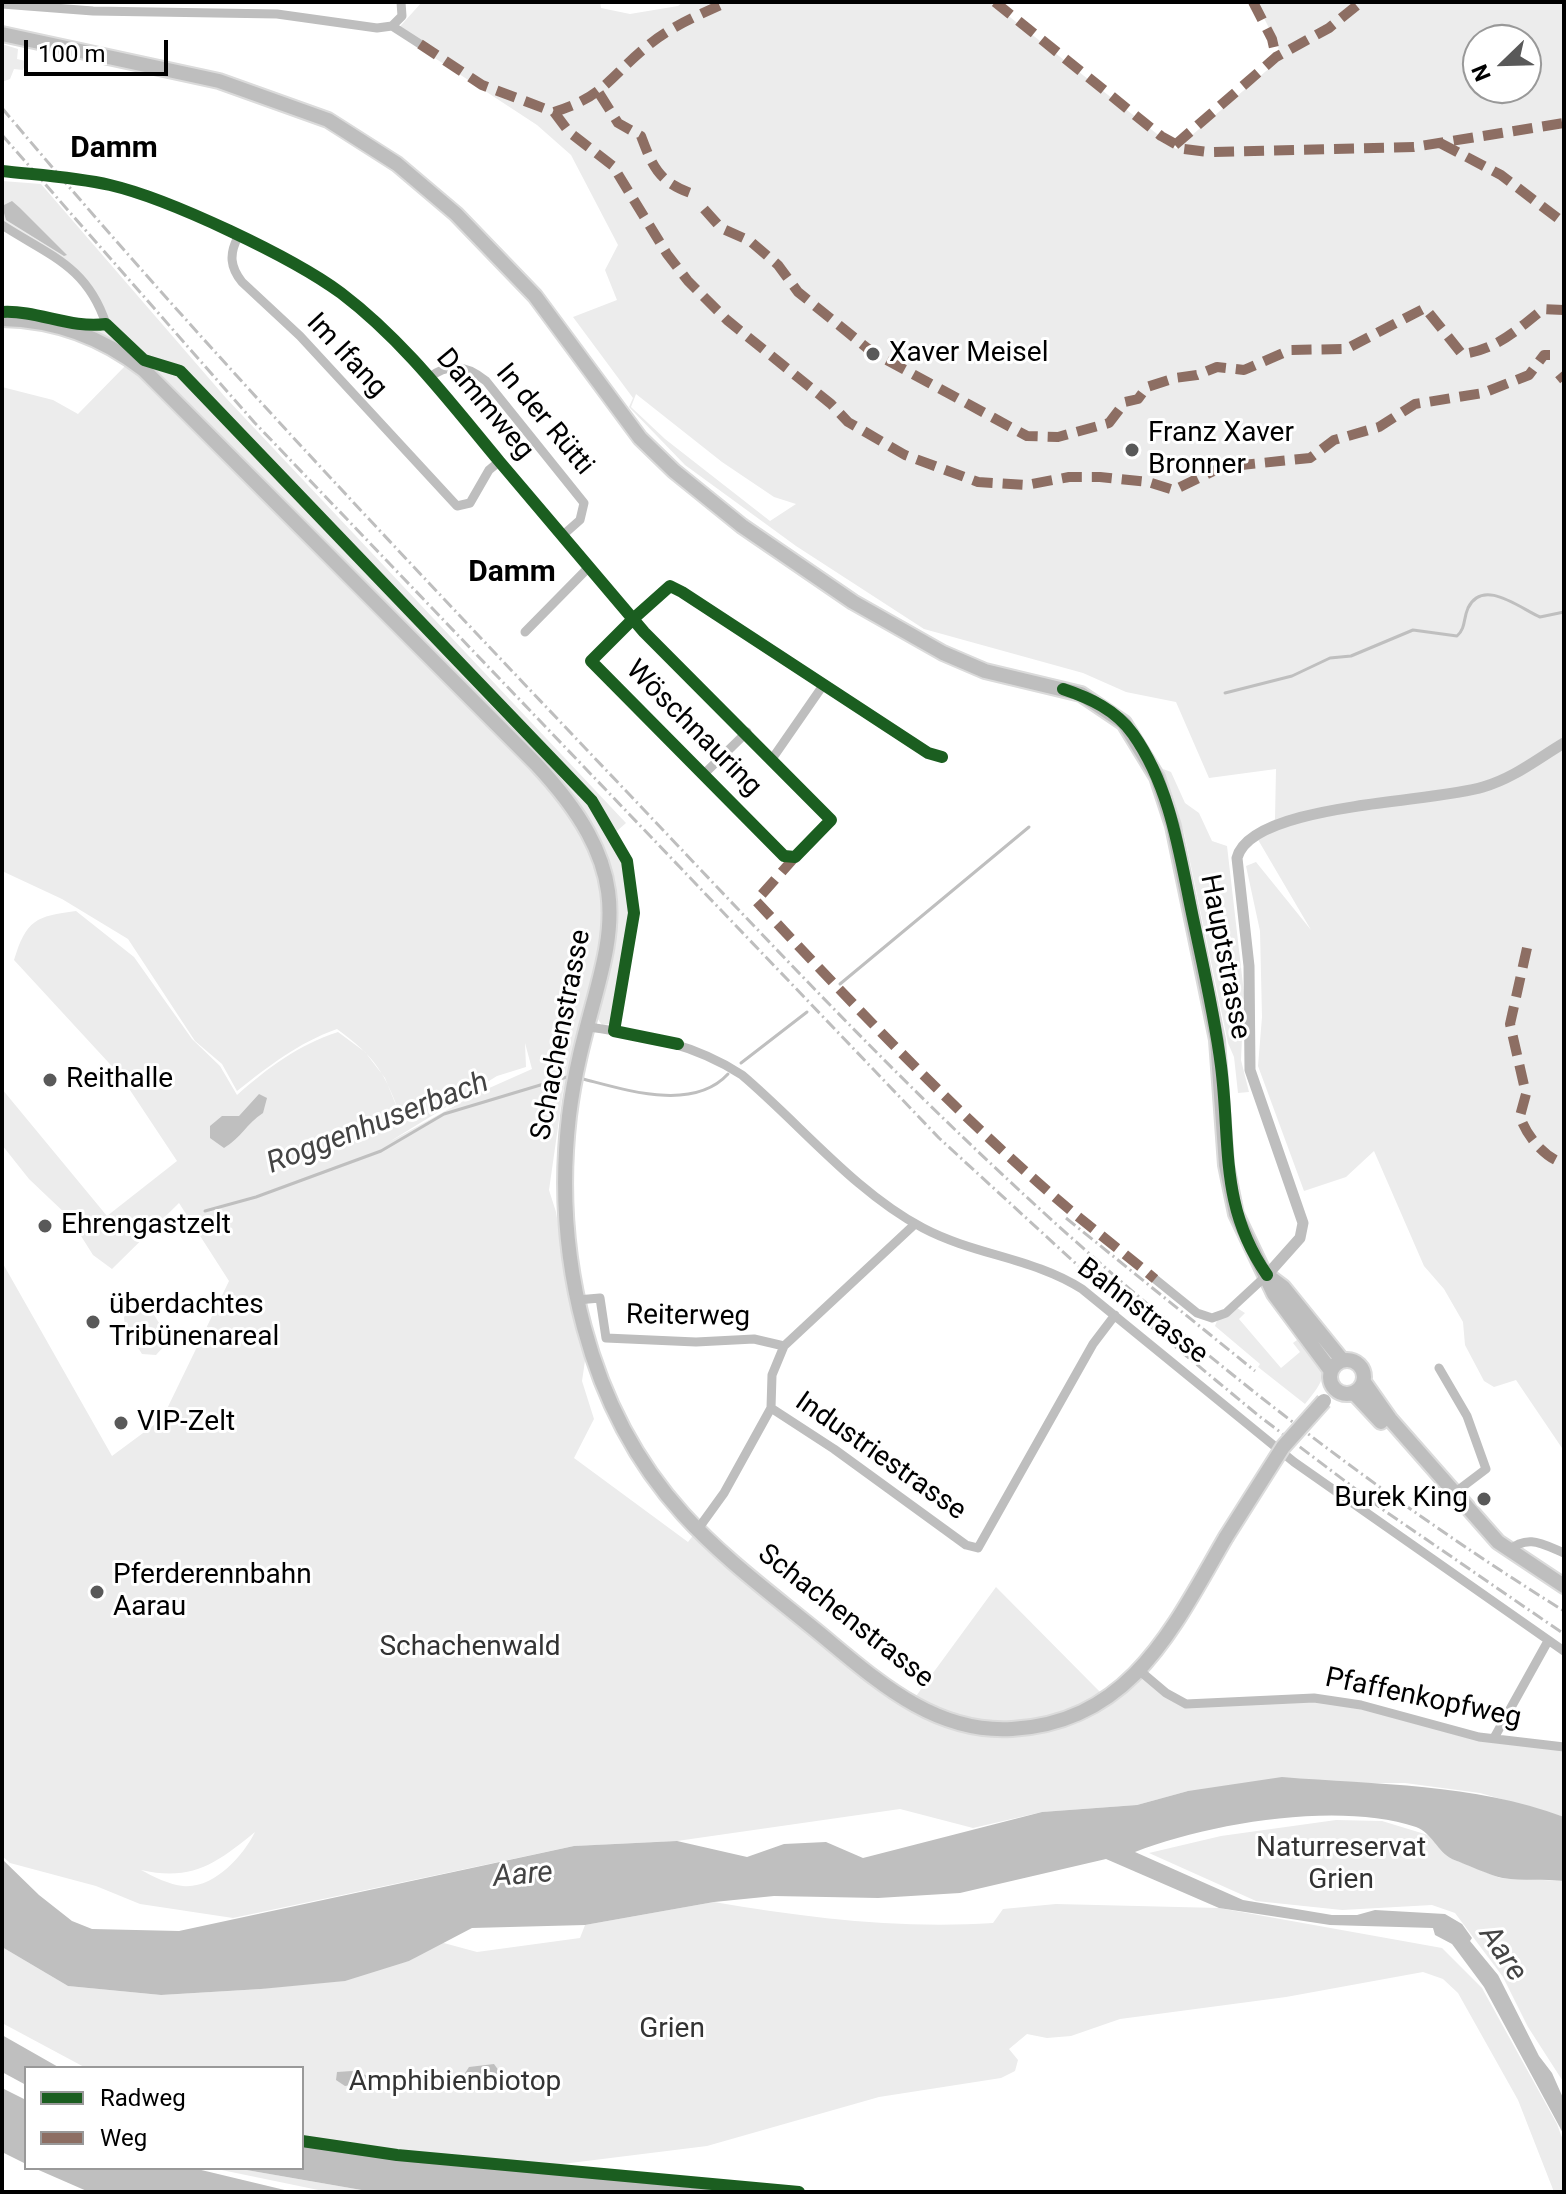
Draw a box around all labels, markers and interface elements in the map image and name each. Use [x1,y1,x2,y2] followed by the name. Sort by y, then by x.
[28,24,172,74] scale bar
[1462,24,1542,104] north arrow
[38,40,105,68] text: 100 m
[1467,61,1496,85] text: N
[70,131,158,167] district label: Damm
[299,307,393,405] street label: Im Ifang
[889,337,1048,371] place label: Xaver Meisel
[428,343,540,467] street label: Dammweg
[864,345,882,363] marker: Xaver Meisel
[488,358,600,482] street label: In der Rütti
[1148,417,1294,483] place label: Franz Xaver Bronner
[1123,441,1141,459] marker: Franz Xaver Bronner
[468,555,556,591] district label: Damm
[618,654,768,804] street label: Wöschnauring
[1192,872,1256,1042] street label: Hauptstrasse
[525,927,599,1143] street label: Schachenstrasse
[66,1063,173,1097] place label: Reithalle
[262,1065,494,1183] water label: Roggenhuserbach
[41,1071,59,1089] marker: Reithalle
[61,1209,231,1243] place label: Ehrengastzelt
[36,1217,54,1235] marker: Ehrengastzelt
[1070,1252,1214,1372] street label: Bahnstrasse
[109,1289,279,1355] place label: überdachtes Tribünenareal
[626,1299,750,1335] street label: Reiterweg
[84,1313,102,1331] marker: überdachtes Tribünenareal
[788,1386,972,1528] street label: Industriestrasse
[137,1406,235,1440] place label: VIP-Zelt
[112,1414,130,1432] marker: VIP-Zelt
[1334,1482,1468,1516] place label: Burek King
[1475,1490,1493,1508] marker: Burek King
[750,1538,940,1696] street label: Schachenstrasse
[113,1559,312,1625] place label: Pferderennbahn Aarau
[88,1583,106,1601] marker: Pferderennbahn Aarau
[379,1631,561,1665] park label: Schachenwald
[1322,1662,1524,1736] street label: Pfaffenkopfweg
[1256,1832,1426,1898] park label: Naturreservat Grien
[492,1855,554,1897] water label: Aare
[1470,1919,1534,1989] water label: Aare
[639,2013,705,2047] park label: Grien
[24,2066,304,2170] legend
[349,2066,561,2100] park label: Amphibienbiotop
[100,2084,186,2112] text: Radweg
[100,2124,147,2152] text: Weg

